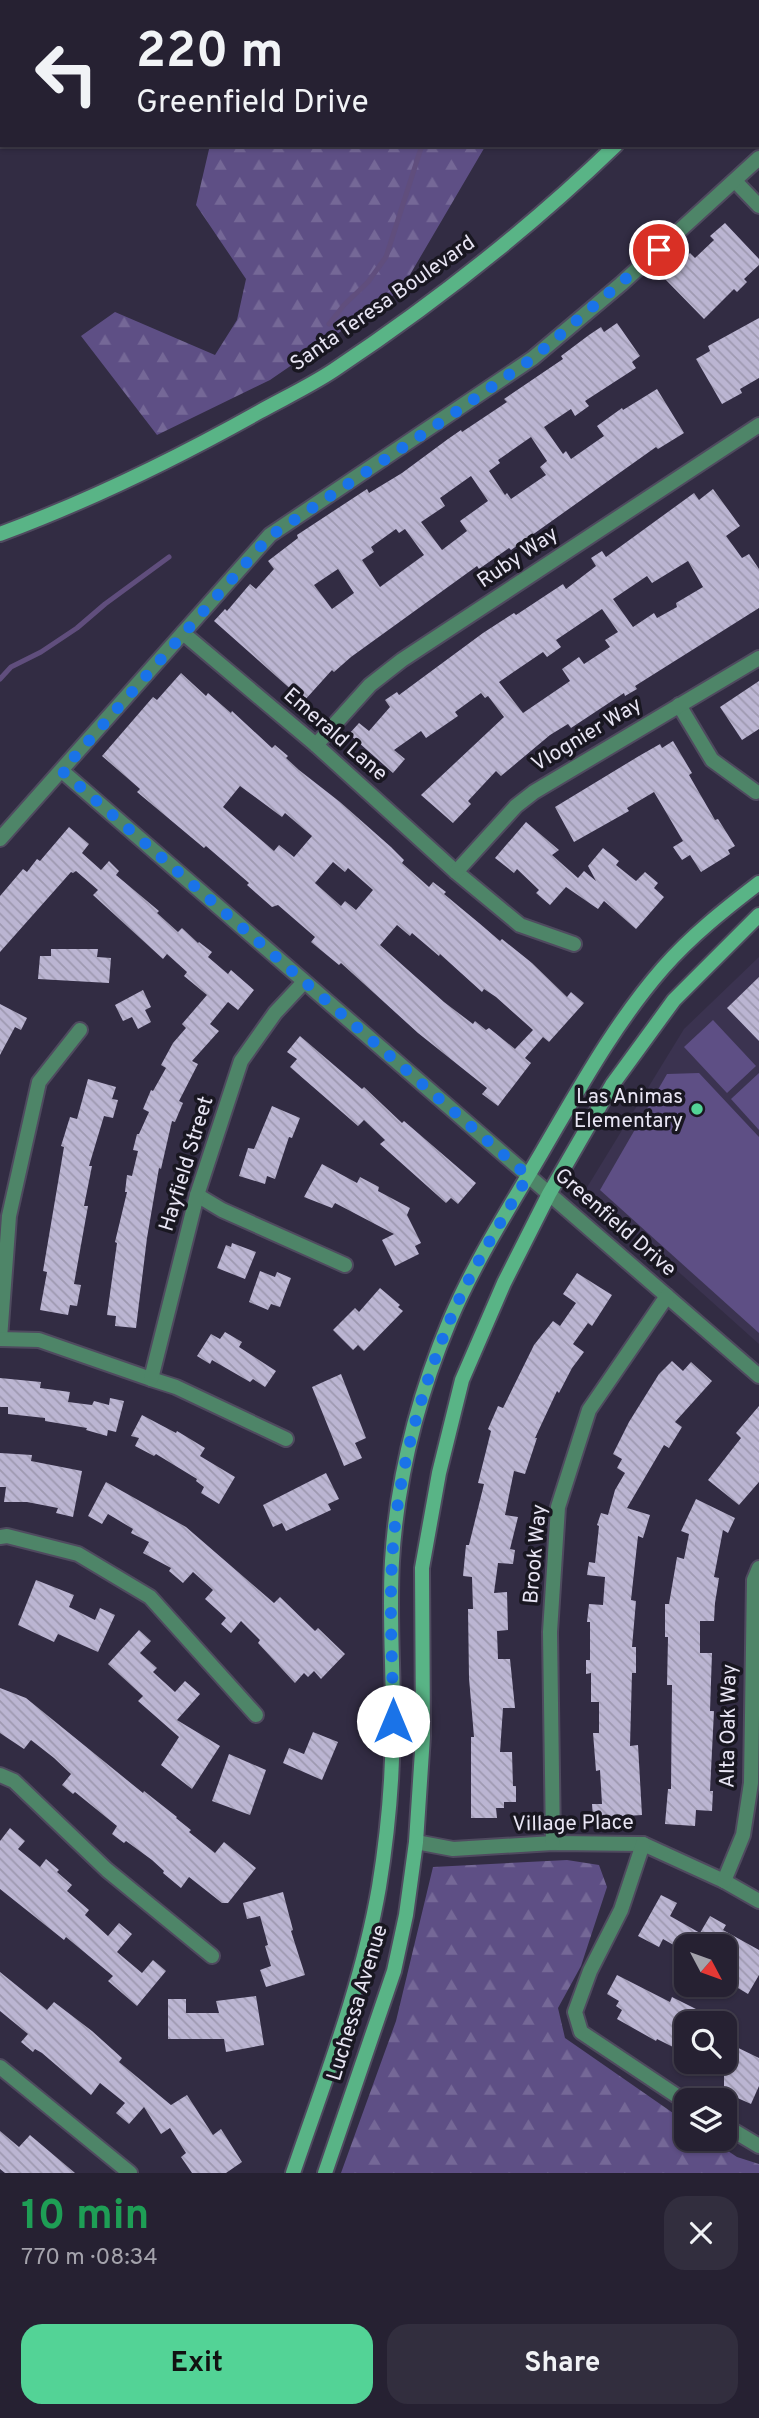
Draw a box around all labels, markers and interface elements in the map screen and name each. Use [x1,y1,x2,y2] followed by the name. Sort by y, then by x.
[136,23,283,85] text: 220 m
[21,28,112,119] icon: left
[136,84,369,124] text: Greenfield Drive
[629,220,689,280] pin
[285,230,481,378] street label: Santa Teresa Boulevard
[640,231,678,269] icon: arrive
[472,521,564,595] street label: Ruby Way
[277,682,393,788] street label: Emerald Lane
[527,692,647,778] street label: Vlognier Way
[574,1084,683,1135] place label: Las Animas Elementary
[154,1093,220,1235] street label: Hayfield Street
[689,1101,705,1117] marker: Las Animas Elementary
[549,1163,681,1283] street label: Greenfield Drive
[518,1503,554,1605] street label: Brook Way
[714,1664,744,1788] street label: Alta Oak Way
[356,1684,430,1758] position arrow
[512,1809,634,1839] street label: Village Place
[321,1922,395,2084] street label: Luchessa Avenue
[674,1934,737,1997] north arrow
[674,1934,737,2151] map controls
[674,2011,737,2074] button: search
[674,2088,737,2151] button: layers
[21,2191,149,2244] text: 10 min
[664,2196,738,2270] button: close
[21,2244,158,2273] text: 770 m · 08:34
[21,2324,373,2404] button: Exit
[387,2324,738,2404] button: Share

